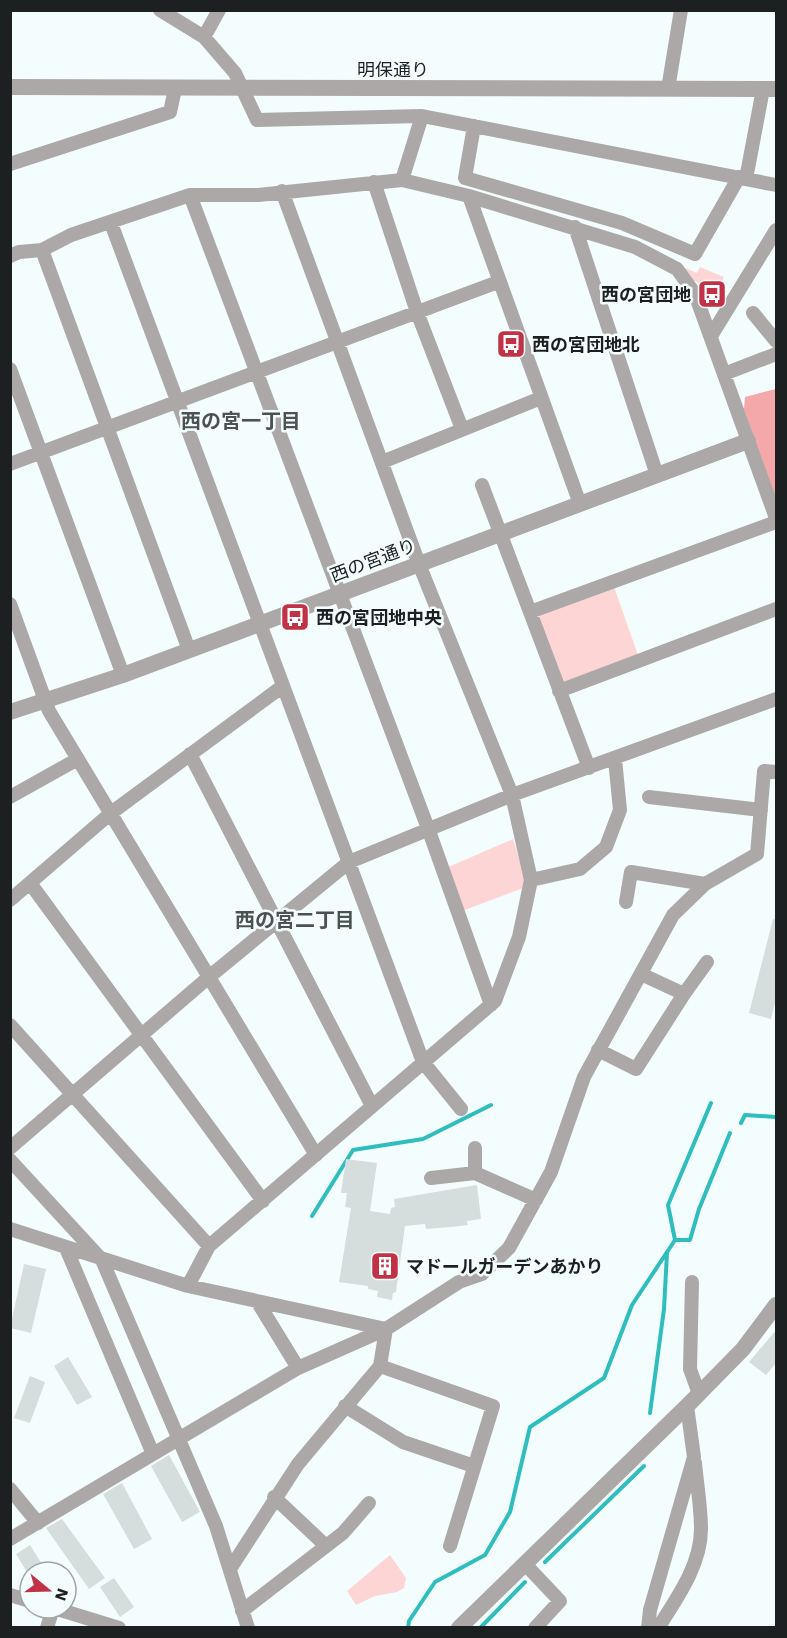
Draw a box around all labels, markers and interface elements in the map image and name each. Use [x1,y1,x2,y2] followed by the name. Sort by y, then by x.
[357,59,429,80] street label: 明保通り
[696,278,728,310] bus stop icon: 西の宮団地
[601,284,691,305] place label: 西の宮団地
[495,328,527,360] bus stop icon: 西の宮団地北
[532,334,640,355] place label: 西の宮団地北
[181,409,301,433] district label: 西の宮一丁目
[327,534,419,586] street label: 西の宮通り
[279,601,311,633] bus stop icon: 西の宮団地中央
[316,607,442,628] place label: 西の宮団地中央
[235,908,355,932] district label: 西の宮二丁目
[369,1250,401,1282] building icon: マドールガーデンあかり
[406,1256,603,1277] place label: マドールガーデンあかり
[18,1560,78,1620] north arrow
[51,1586,73,1603] text: N

